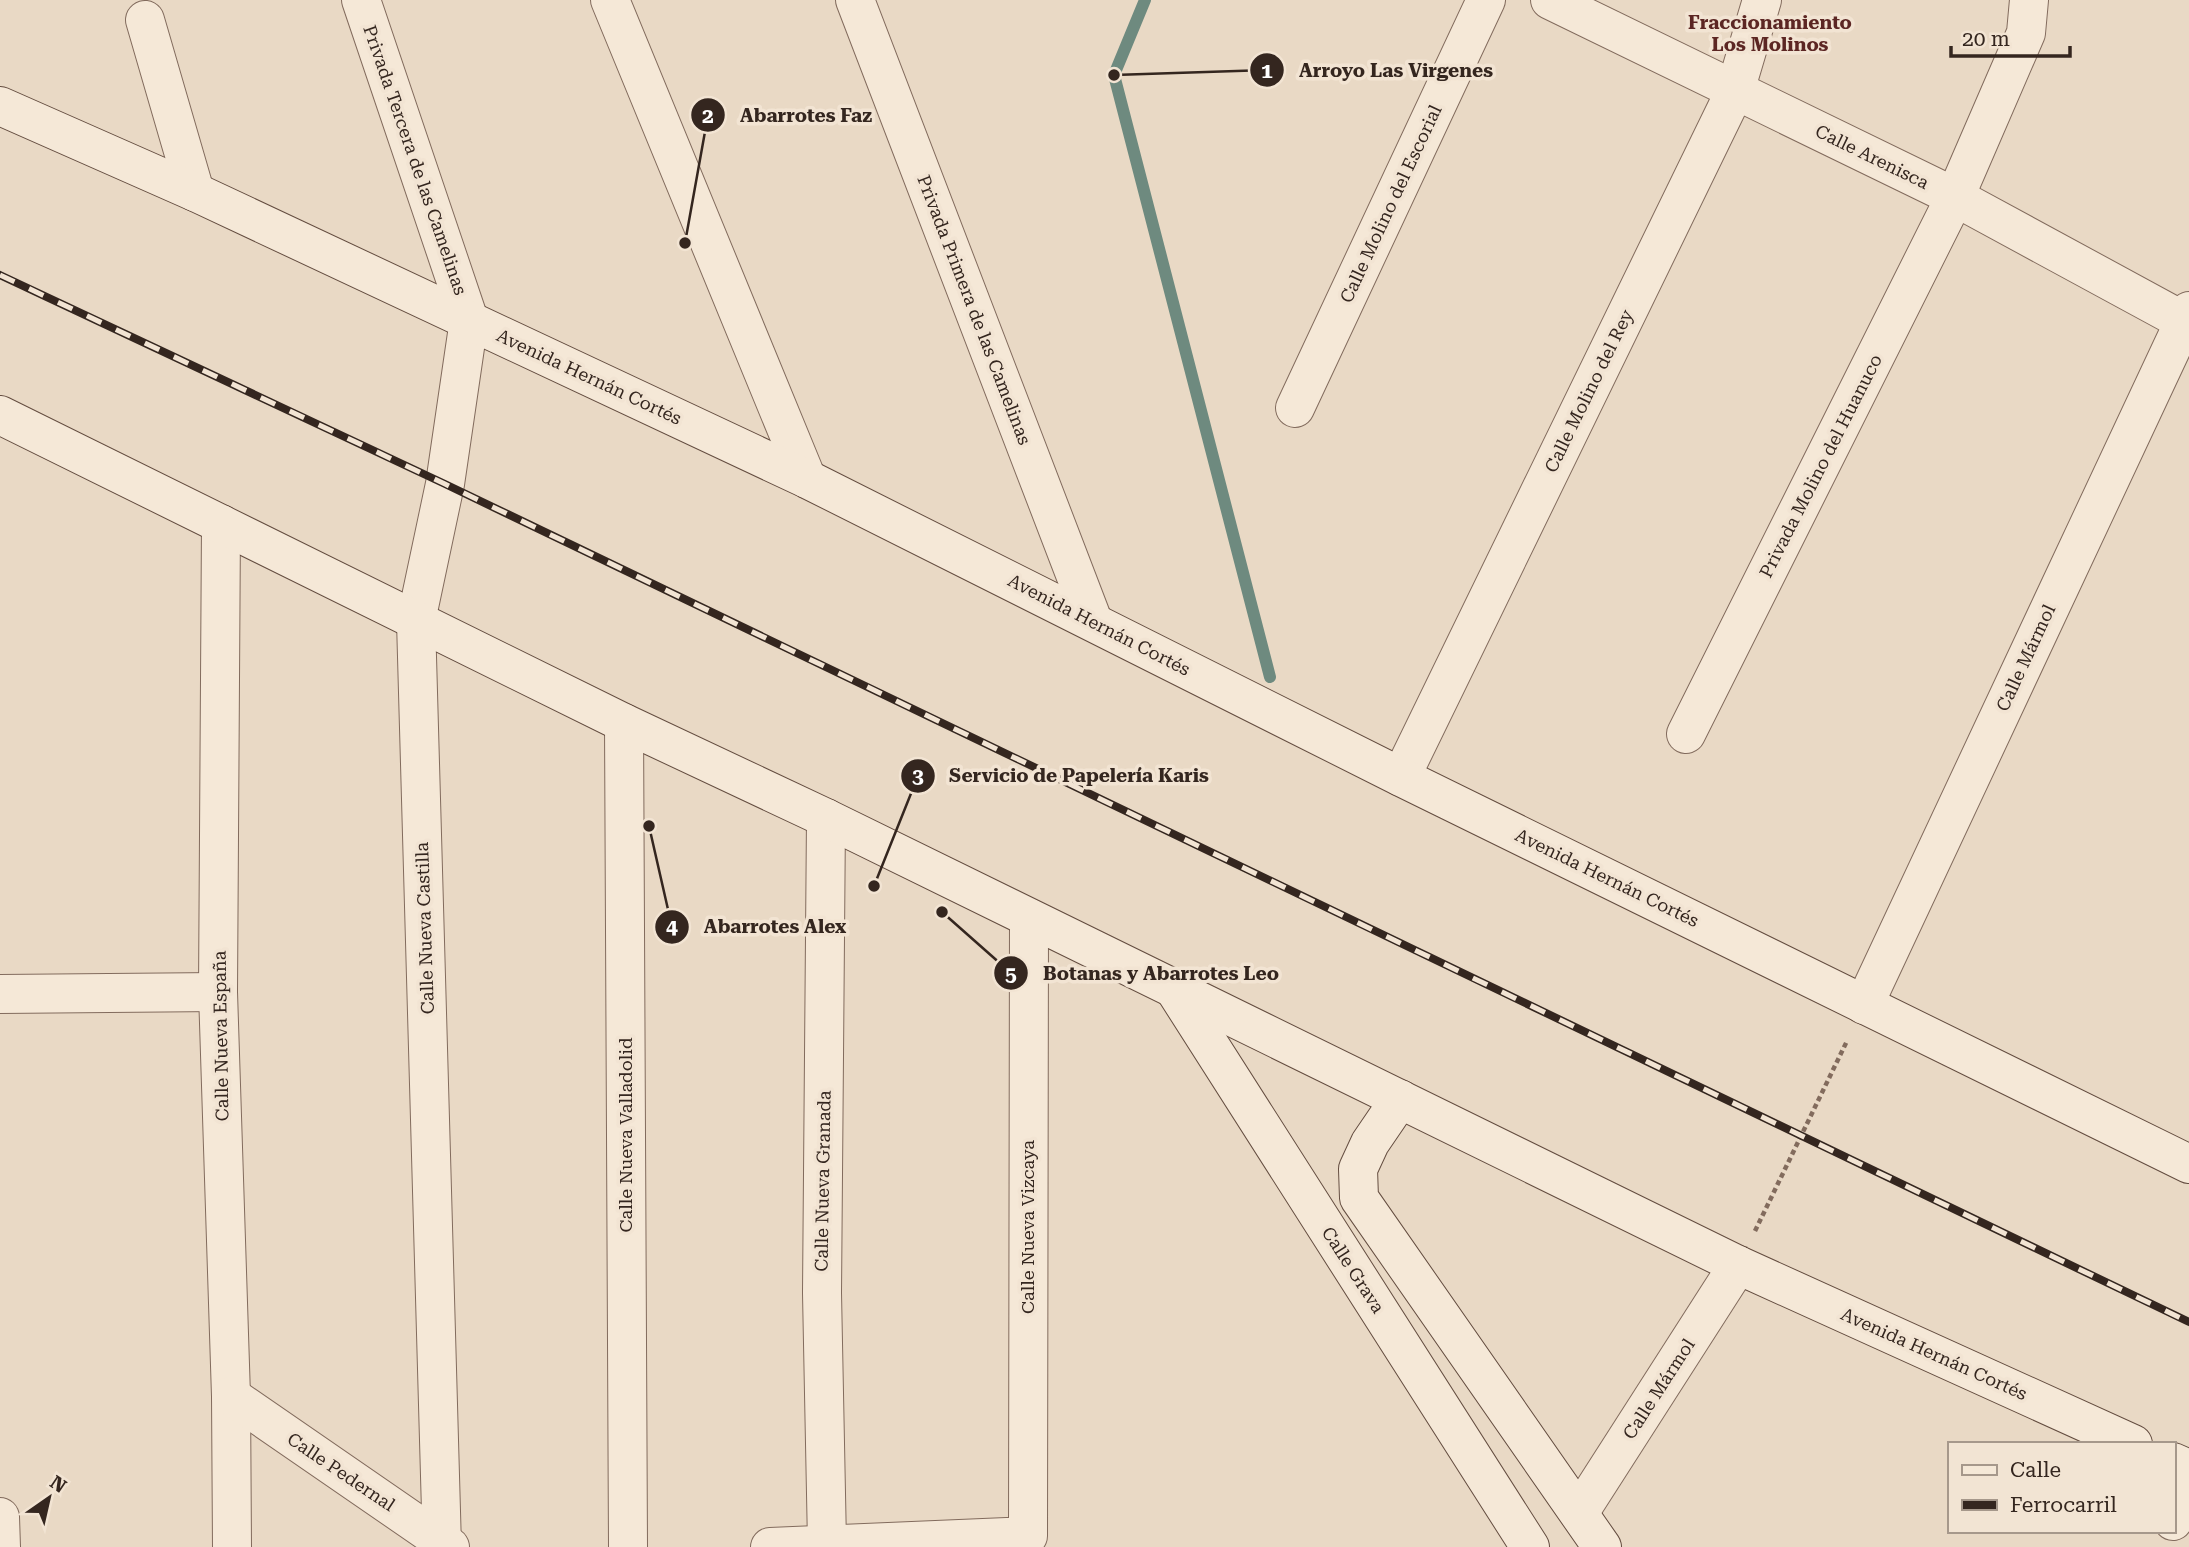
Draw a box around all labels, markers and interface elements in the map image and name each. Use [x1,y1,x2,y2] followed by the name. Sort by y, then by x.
[1688,11,1852,56] district label: Fraccionamiento Los Molinos
[1951,14,2070,58] scale bar
[359,22,472,298] street label: Privada Tercera de las Camelinas
[1962,27,2010,51] text: 20 m
[1250,50,1507,90] callout: Arroyo Las Virgenes
[1261,59,1273,83] text: 1
[1299,59,1493,82] text: Arroyo Las Virgenes
[691,95,886,135] callout: Abarrotes Faz
[1335,101,1446,306] street label: Calle Molino del Escorial
[702,104,714,128] text: 2
[740,104,872,127] text: Abarrotes Faz
[1812,120,1933,193] street label: Calle Arenisca
[913,172,1036,448] street label: Privada Primera de las Camelinas
[1540,306,1637,476] street label: Calle Molino del Rey
[493,324,685,429] street label: Avenida Hernán Cortés
[1755,351,1886,581] street label: Privada Molino del Huanuco
[1005,569,1194,680] street label: Avenida Hernán Cortés
[1992,601,2060,715] street label: Calle Mármol
[900,756,1223,796] callout: Servicio de Papelería Karis
[912,764,924,788] text: 3
[949,764,1209,787] text: Servicio de Papelería Karis
[1512,824,1702,931] street label: Avenida Hernán Cortés
[411,841,438,1014] street label: Calle Nueva Castilla
[655,907,860,947] callout: Abarrotes Alex
[666,915,678,939] text: 4
[704,915,847,938] text: Abarrotes Alex
[209,950,232,1121] street label: Calle Nueva España
[994,953,1293,993] callout: Botanas y Abarrotes Leo
[1005,962,1017,986] text: 5
[1043,962,1279,985] text: Botanas y Abarrotes Leo
[615,1037,636,1233] street label: Calle Nueva Valladolid
[810,1090,835,1272] street label: Calle Nueva Granada
[1017,1140,1038,1314] street label: Calle Nueva Vizcaya
[1318,1223,1389,1317] street label: Calle Grava
[1838,1303,2031,1404] street label: Avenida Hernán Cortés
[1618,1334,1699,1443] street label: Calle Mármol
[284,1428,399,1516] street label: Calle Pedernal
[1948,1442,2175,1533] legend
[2010,1458,2061,1482] text: Calle
[14,1463,84,1533] north arrow
[46,1471,71,1498] text: N
[2010,1493,2117,1517] text: Ferrocarril

